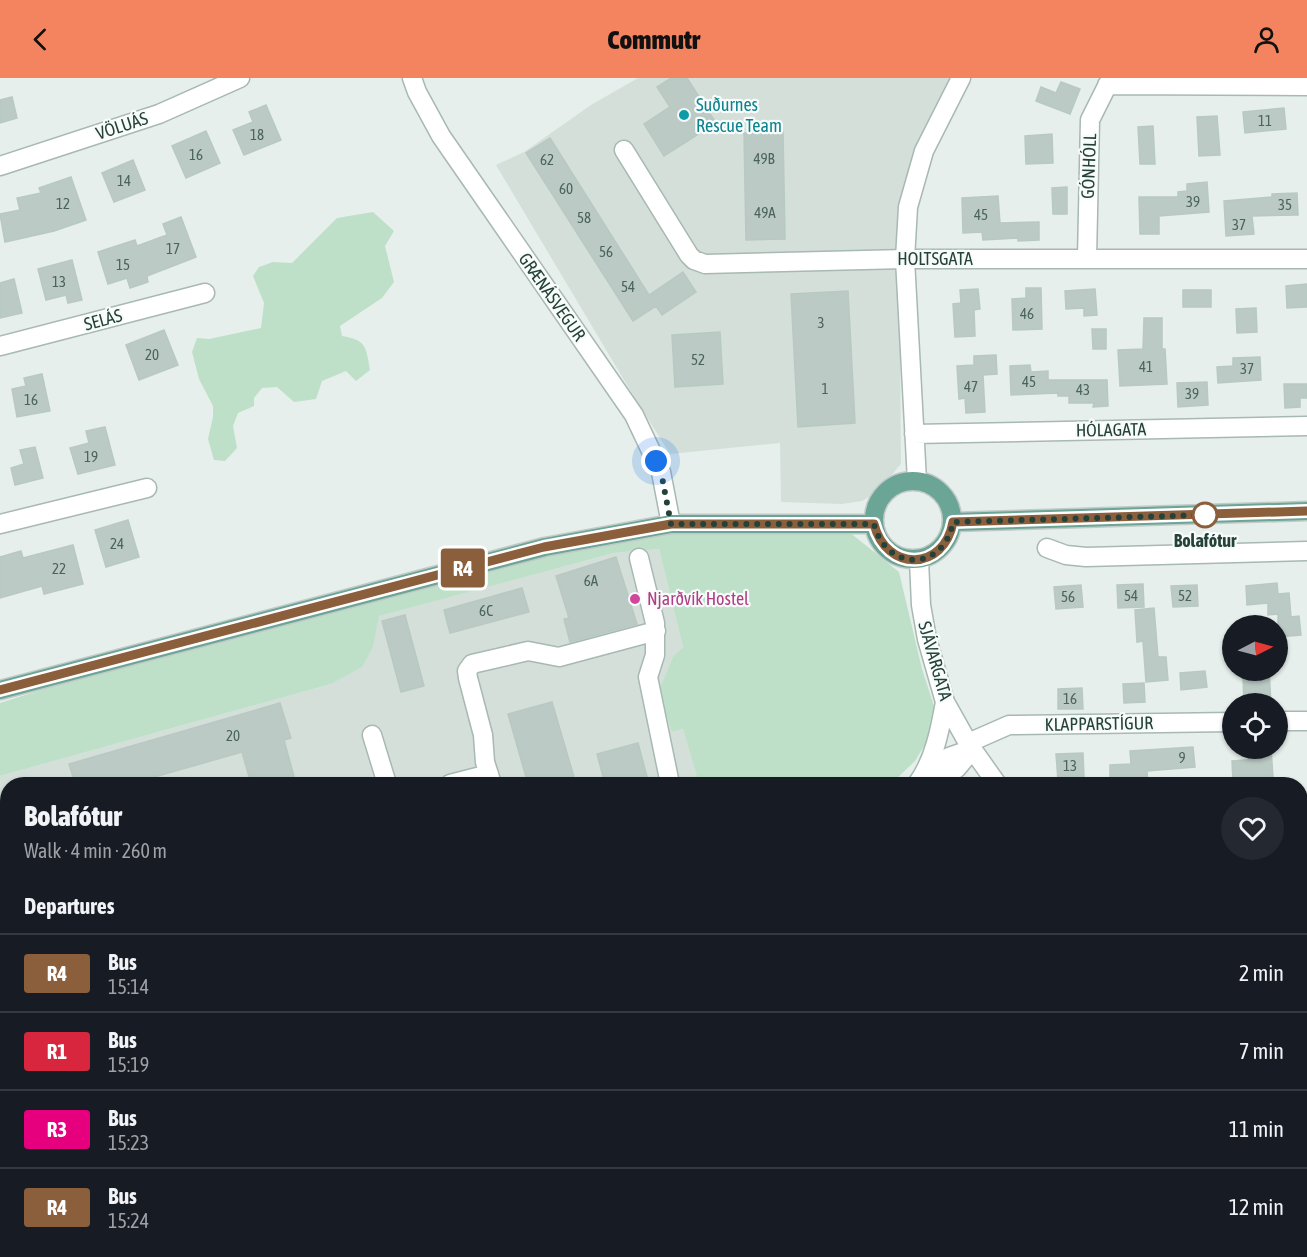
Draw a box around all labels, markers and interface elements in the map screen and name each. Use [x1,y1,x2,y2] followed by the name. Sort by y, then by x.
[24,23,57,56] icon: back
[1250,23,1283,56] icon: person
[607,24,700,55] text: Commutr
[696,94,782,136] place label: Suðurnes Rescue Team
[93,107,151,144] street label: VÖLUÁS
[677,108,691,122] marker: Suðurnes Rescue Team
[1258,112,1272,129] house number: 11
[250,126,264,143] house number: 18
[1077,133,1100,199] street label: GÓNHÓLL
[189,146,203,163] house number: 16
[753,150,775,167] house number: 49B
[540,151,554,168] house number: 62
[117,172,131,189] house number: 14
[559,180,573,197] house number: 60
[1186,193,1200,210] house number: 39
[56,195,70,212] house number: 12
[1278,196,1292,213] house number: 35
[754,204,776,221] house number: 49A
[974,206,988,223] house number: 45
[577,209,591,226] house number: 58
[1232,216,1246,233] house number: 37
[166,240,180,257] house number: 17
[599,243,613,260] house number: 56
[897,248,973,269] street label: HOLTSGATA
[514,249,590,345] street label: GRÆNÁSVEGUR
[116,256,130,273] house number: 15
[52,273,66,290] house number: 13
[621,278,635,295] house number: 54
[82,304,125,335] street label: SELÁS
[1020,305,1034,322] house number: 46
[817,314,825,331] house number: 3
[145,346,159,363] house number: 20
[691,351,705,368] house number: 52
[1139,358,1153,375] house number: 41
[1240,360,1254,377] house number: 37
[1022,373,1036,390] house number: 45
[964,378,978,395] house number: 47
[821,380,829,397] house number: 1
[1076,381,1090,398] house number: 43
[1185,385,1199,402] house number: 39
[24,391,38,408] house number: 16
[1076,418,1147,441] street label: HÓLAGATA
[641,446,671,476] your location
[84,448,98,465] house number: 19
[1192,502,1218,528] marker: Bolafótur
[1174,530,1237,551] place label: Bolafótur
[110,535,124,552] house number: 24
[436,548,490,588] line badge: R4
[453,556,473,580] text: R4
[52,560,66,577] house number: 22
[584,572,599,589] house number: 6A
[1124,587,1138,604] house number: 54
[1178,587,1192,604] house number: 52
[647,588,749,609] place label: Njarðvík Hostel
[1061,588,1075,605] house number: 56
[628,592,642,606] marker: Njarðvík Hostel
[479,602,493,619] house number: 6C
[1222,615,1288,681] north arrow
[1222,615,1288,759] map controls
[914,619,957,703] street label: SJÁVARGATA
[1063,690,1077,707] house number: 16
[1222,693,1288,759] button: locate
[1045,712,1153,735] street label: KLAPPARSTÍGUR
[226,727,240,744] house number: 20
[1178,749,1186,766] house number: 9
[1063,757,1077,774] house number: 13
[1221,797,1284,860] button: heart
[24,800,122,832] text: Bolafótur
[24,839,167,862] text: Walk · 4 min · 260 m
[24,893,114,919] text: Departures
[108,949,137,975] text: Bus
[1239,960,1284,986] text: 2 min
[47,961,67,985] text: R4
[108,975,149,998] text: 15:14
[108,1027,137,1053] text: Bus
[1239,1038,1284,1064] text: 7 min
[47,1039,67,1063] text: R1
[108,1053,149,1076] text: 15:19
[108,1105,137,1131] text: Bus
[1229,1116,1284,1142] text: 11 min
[47,1117,67,1141] text: R3
[108,1131,149,1154] text: 15:23
[108,1183,137,1209] text: Bus
[1229,1194,1284,1220] text: 12 min
[47,1195,67,1219] text: R4
[108,1209,149,1232] text: 15:24

